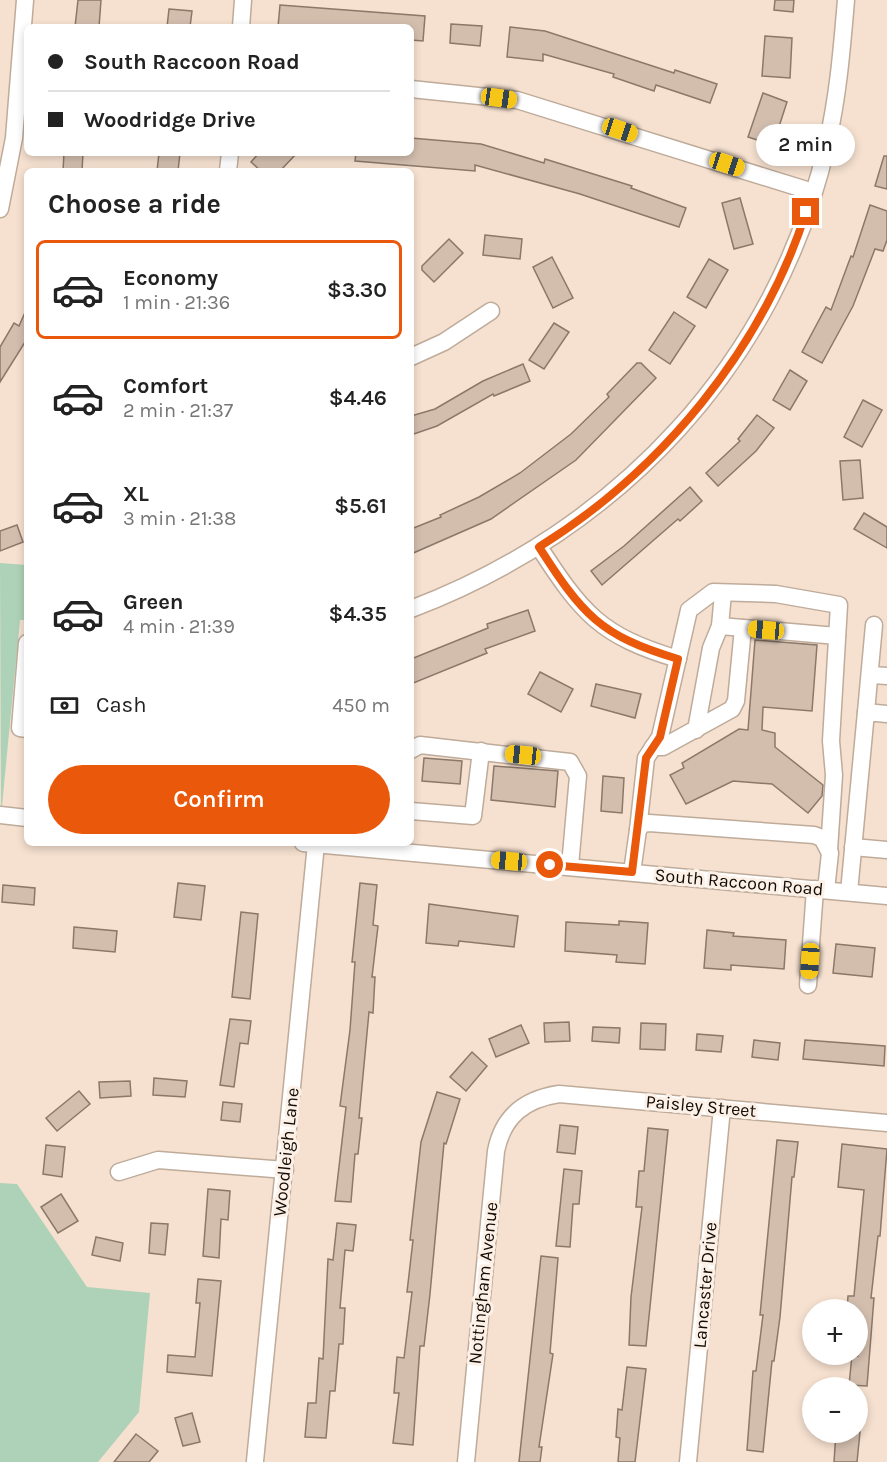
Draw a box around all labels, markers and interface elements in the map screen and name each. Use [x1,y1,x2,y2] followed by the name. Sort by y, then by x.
[84,49,300,75] text: South Raccoon Road
[480,87,518,109] car
[84,107,256,133] text: Woodridge Drive
[600,116,640,144] car
[756,125,856,167] callout: 2 min
[778,133,833,156] text: 2 min
[707,150,747,178] car
[48,188,221,220] text: Choose a ride
[792,198,819,225] route end
[51,263,105,317] icon: car
[123,265,218,291] text: Economy
[327,277,387,303] text: $3.30
[123,291,230,314] text: 1 min · 21:36
[51,371,105,425] icon: car
[123,373,208,399] text: Comfort
[329,385,387,411] text: $4.46
[123,399,233,422] text: 2 min · 21:37
[51,479,105,533] icon: car
[123,481,149,507] text: XL
[334,493,387,519] text: $5.61
[123,507,236,530] text: 3 min · 21:38
[51,587,105,641] icon: car
[123,589,184,615] text: Green
[329,601,387,627] text: $4.35
[123,615,235,638] text: 4 min · 21:39
[747,619,785,641] car
[48,689,81,722] icon: cash
[96,692,146,718] text: Cash
[332,694,390,717] text: 450 m
[504,744,542,766] car
[48,765,390,834] button: Confirm
[490,850,528,872] car
[536,851,563,878] route start
[654,864,824,900] street label: South Raccoon Road
[800,942,820,980] car
[268,1087,304,1217] street label: Woodleigh Lane
[645,1090,757,1122] street label: Paisley Street
[464,1201,502,1365] street label: Nottingham Avenue
[689,1221,721,1349] street label: Lancaster Drive
[802,1299,868,1443] map controls
[802,1299,868,1365] button: +
[802,1377,868,1443] button: −

